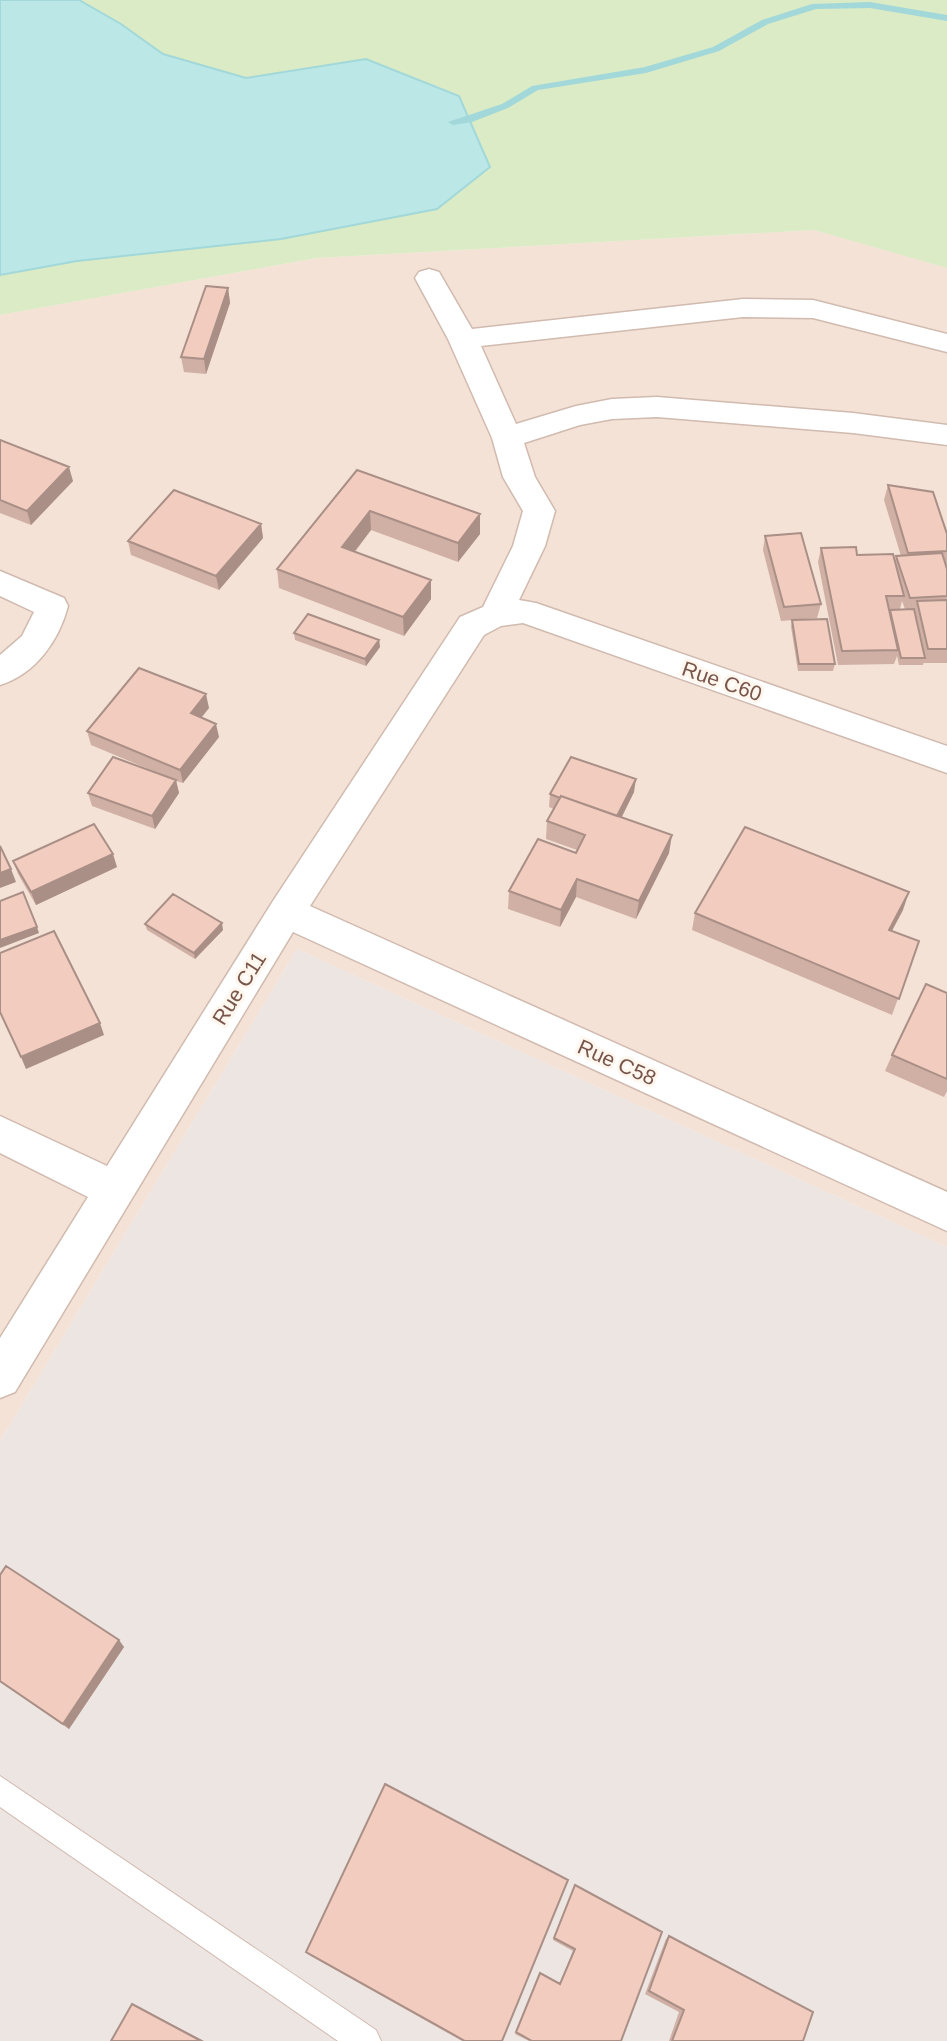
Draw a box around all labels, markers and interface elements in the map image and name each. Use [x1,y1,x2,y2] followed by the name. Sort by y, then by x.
[679,657,765,705] street label: Rue C60
[208,947,270,1029] street label: Rue C11
[574,1035,660,1089] street label: Rue C58

